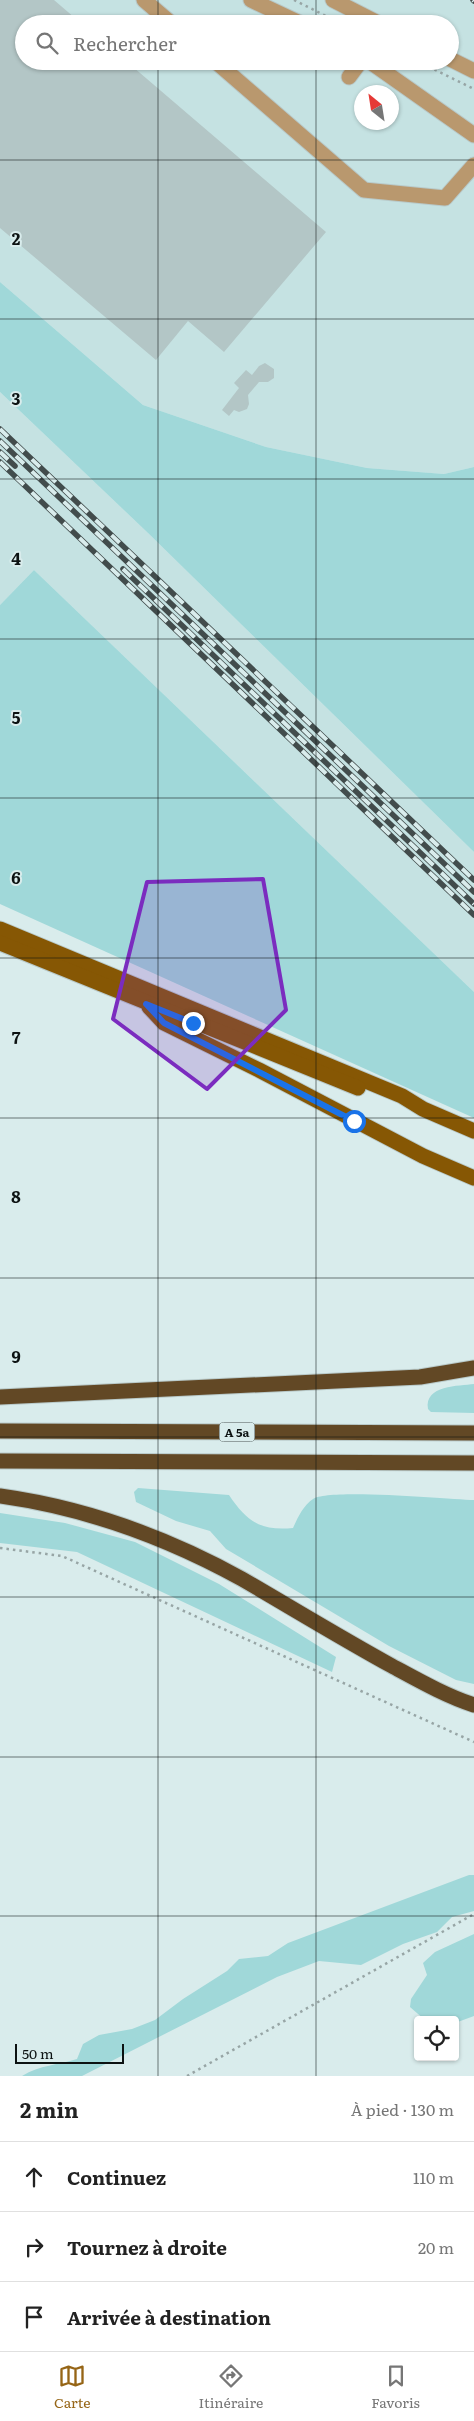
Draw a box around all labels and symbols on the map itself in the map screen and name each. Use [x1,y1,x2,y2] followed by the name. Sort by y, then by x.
[354,85,399,130] north arrow
[12,226,21,250] text: 2
[12,386,21,410] text: 3
[11,546,21,570] text: 4
[12,705,21,729] text: 5
[11,865,21,889] text: 6
[182,1012,205,1035] route end
[12,1025,21,1049] text: 7
[343,1110,366,1133] route start
[11,1184,21,1208] text: 8
[11,1344,21,1368] text: 9
[220,1422,254,1441] road number: A 5a
[15,2041,124,2064] scale bar

